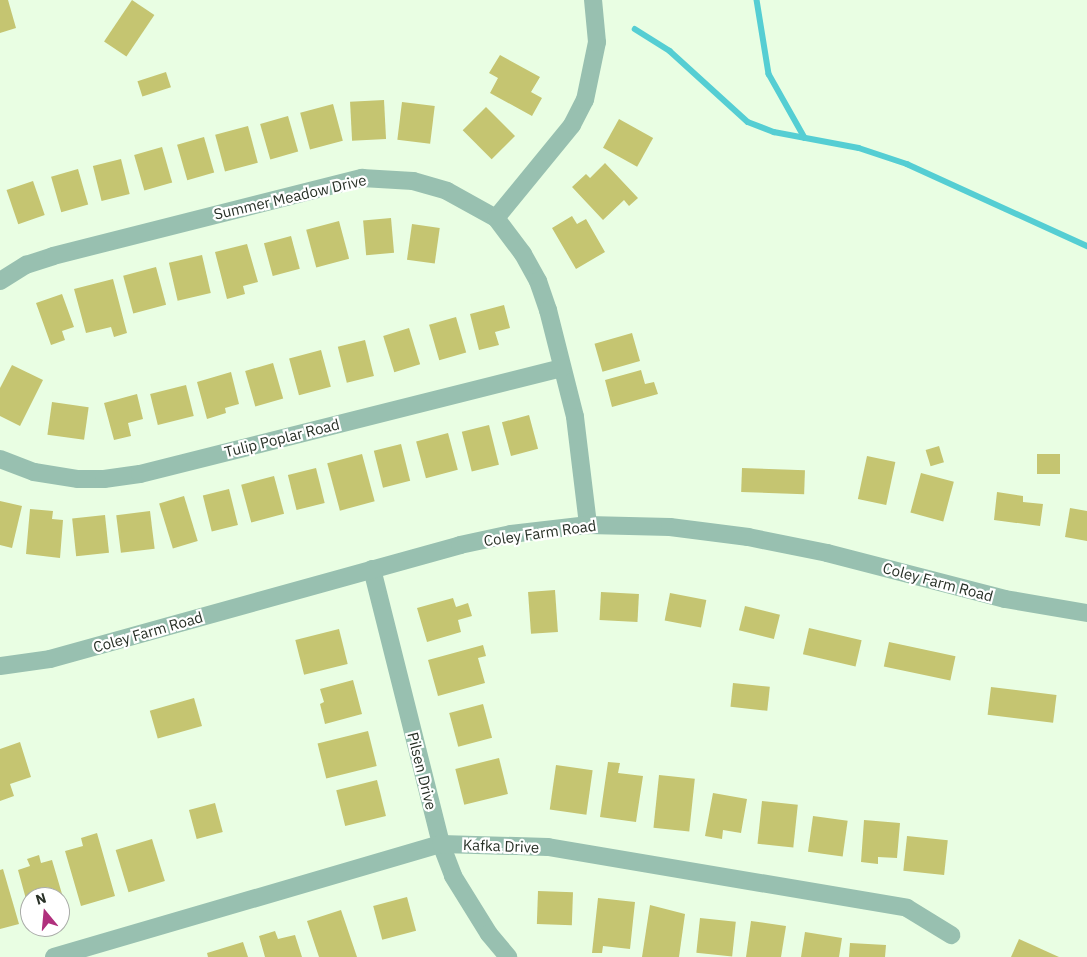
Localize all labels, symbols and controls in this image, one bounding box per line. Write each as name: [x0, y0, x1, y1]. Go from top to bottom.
street label: Summer Meadow Drive: [212, 171, 368, 223]
street label: Tulip Poplar Road: [223, 415, 341, 461]
street label: Coley Farm Road: [483, 516, 597, 550]
street label: Coley Farm Road: [881, 559, 995, 605]
street label: Coley Farm Road: [91, 608, 205, 656]
street label: Pilsen Drive: [404, 730, 440, 812]
street label: Kafka Drive: [463, 836, 539, 856]
north arrow: [20, 887, 70, 937]
text: N: [33, 889, 48, 909]

